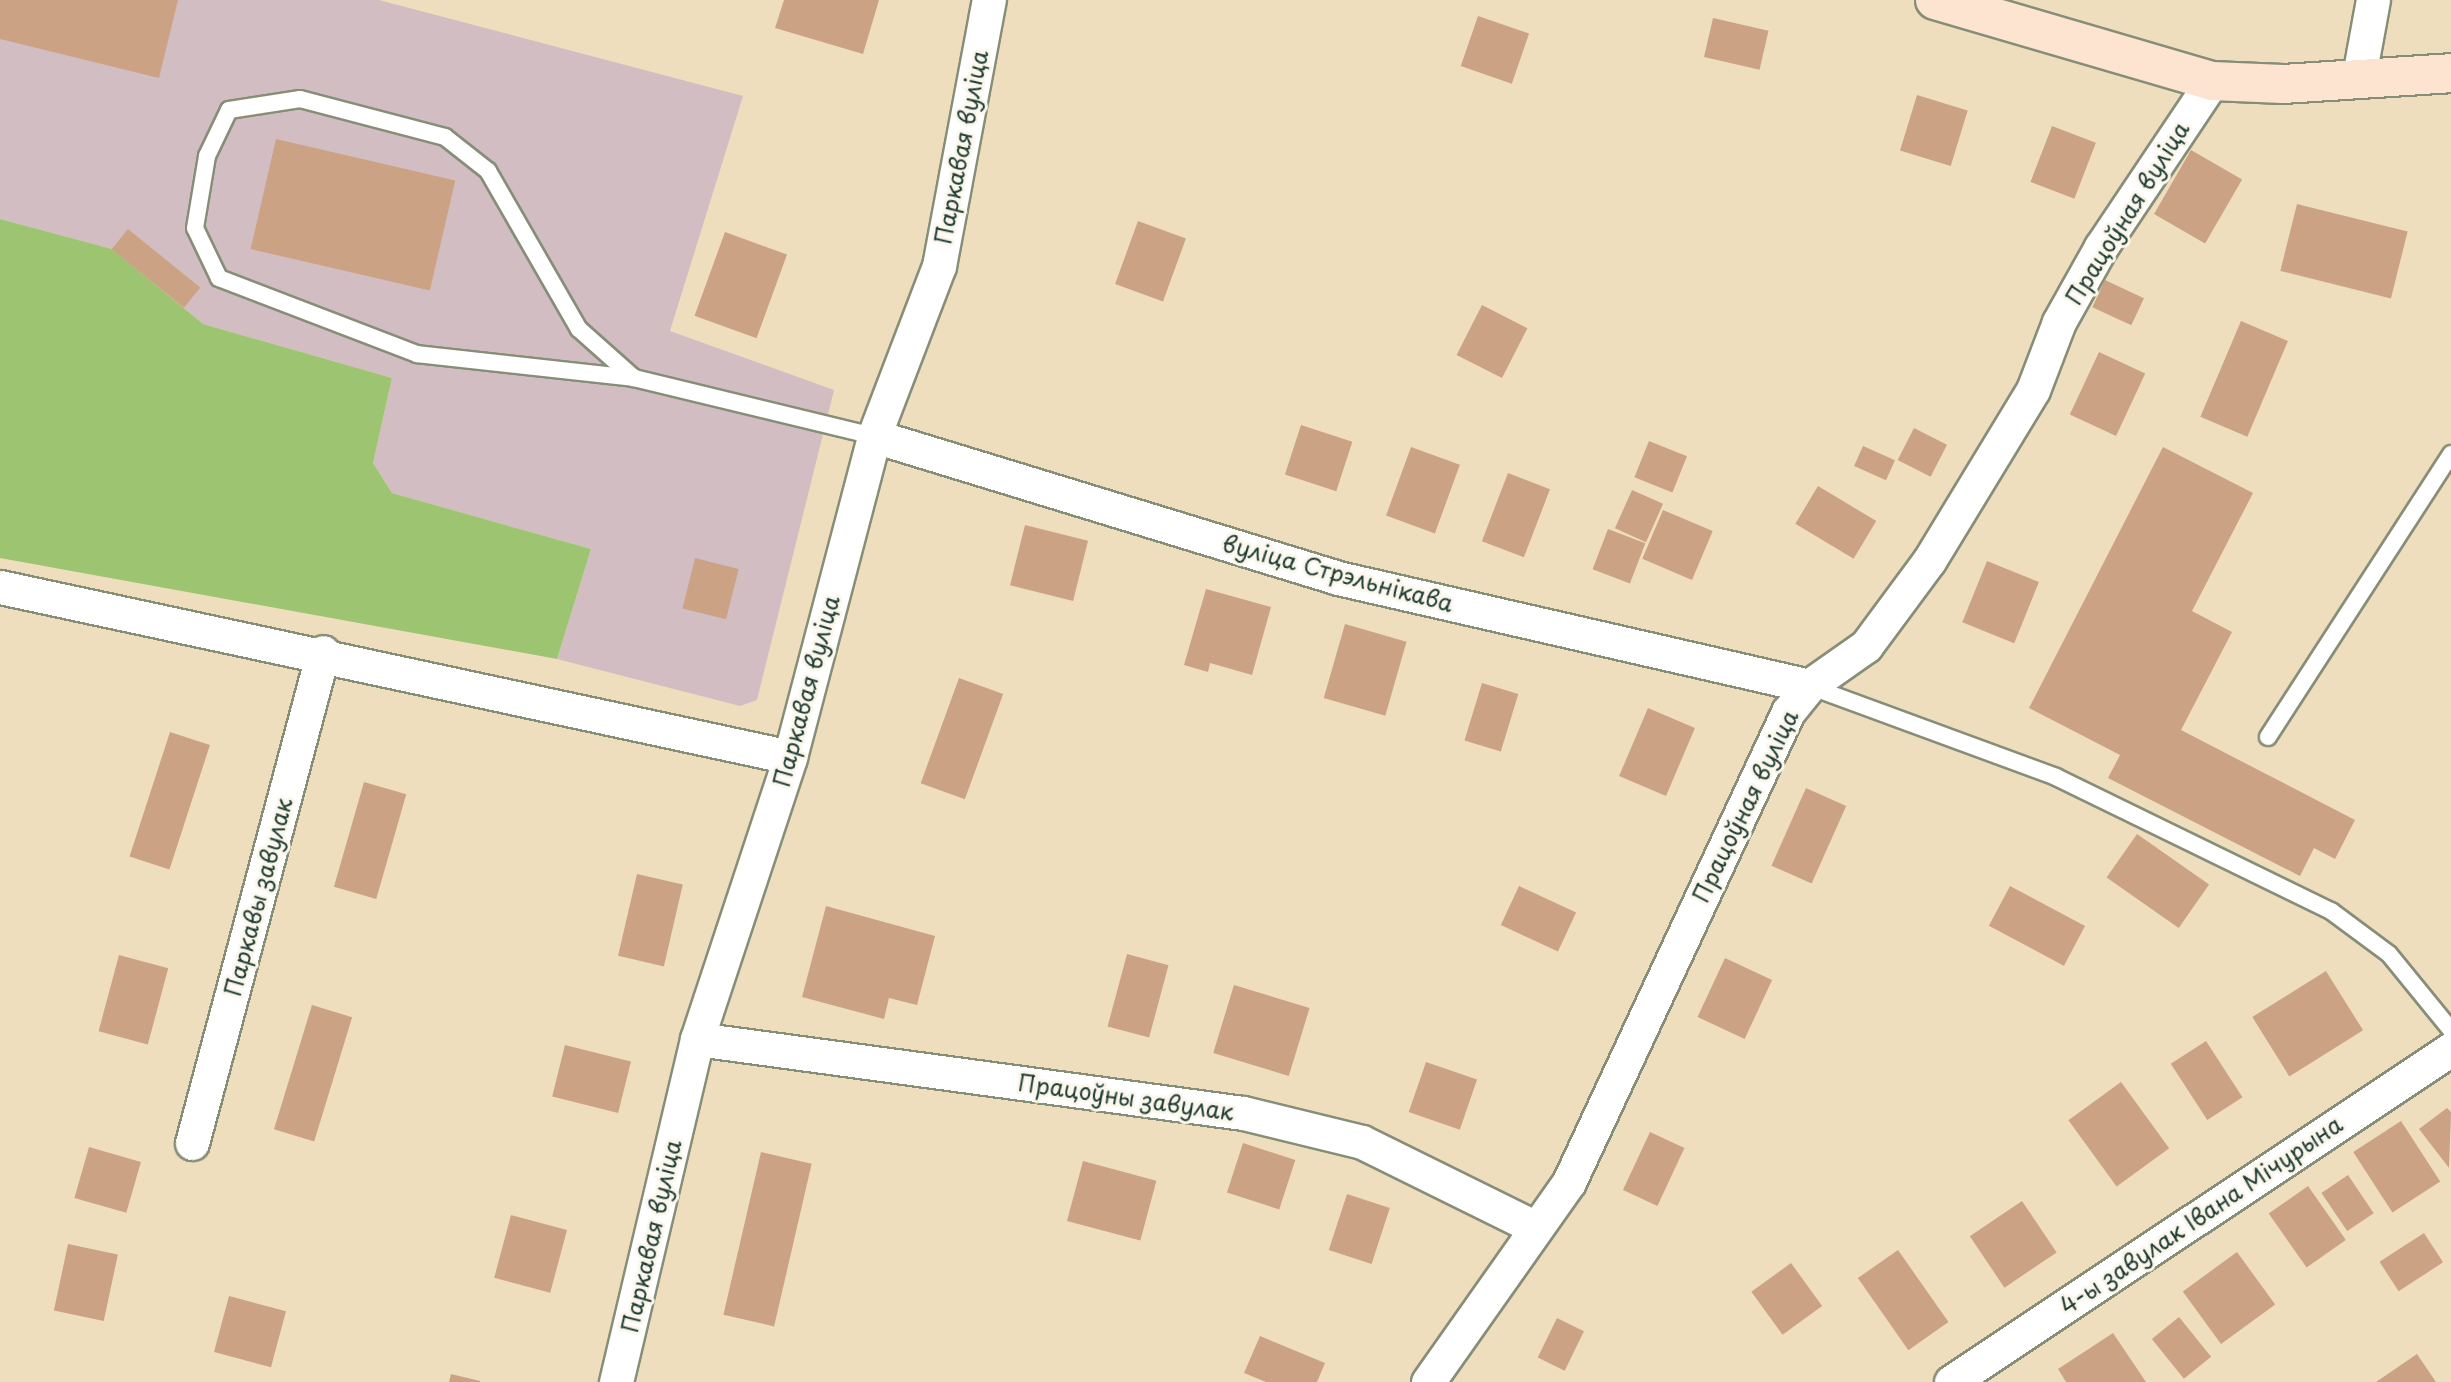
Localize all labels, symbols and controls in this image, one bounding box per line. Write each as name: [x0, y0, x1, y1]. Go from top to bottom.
street label: Паркавая вуліца: [929, 47, 993, 247]
street label: Працоўная вуліца: [2059, 116, 2195, 310]
street label: вуліца Стрэльнікава: [1220, 529, 1456, 617]
street label: Паркавая вуліца: [767, 592, 845, 790]
street label: Працоўная вуліца: [1686, 705, 1804, 907]
street label: Паркавы завулак: [218, 795, 298, 999]
street label: Працоўны завулак: [1015, 1068, 1237, 1126]
street label: 4-ы завулак Івана Мічурына: [2054, 1110, 2348, 1320]
street label: Паркавая вуліца: [615, 1136, 687, 1336]

